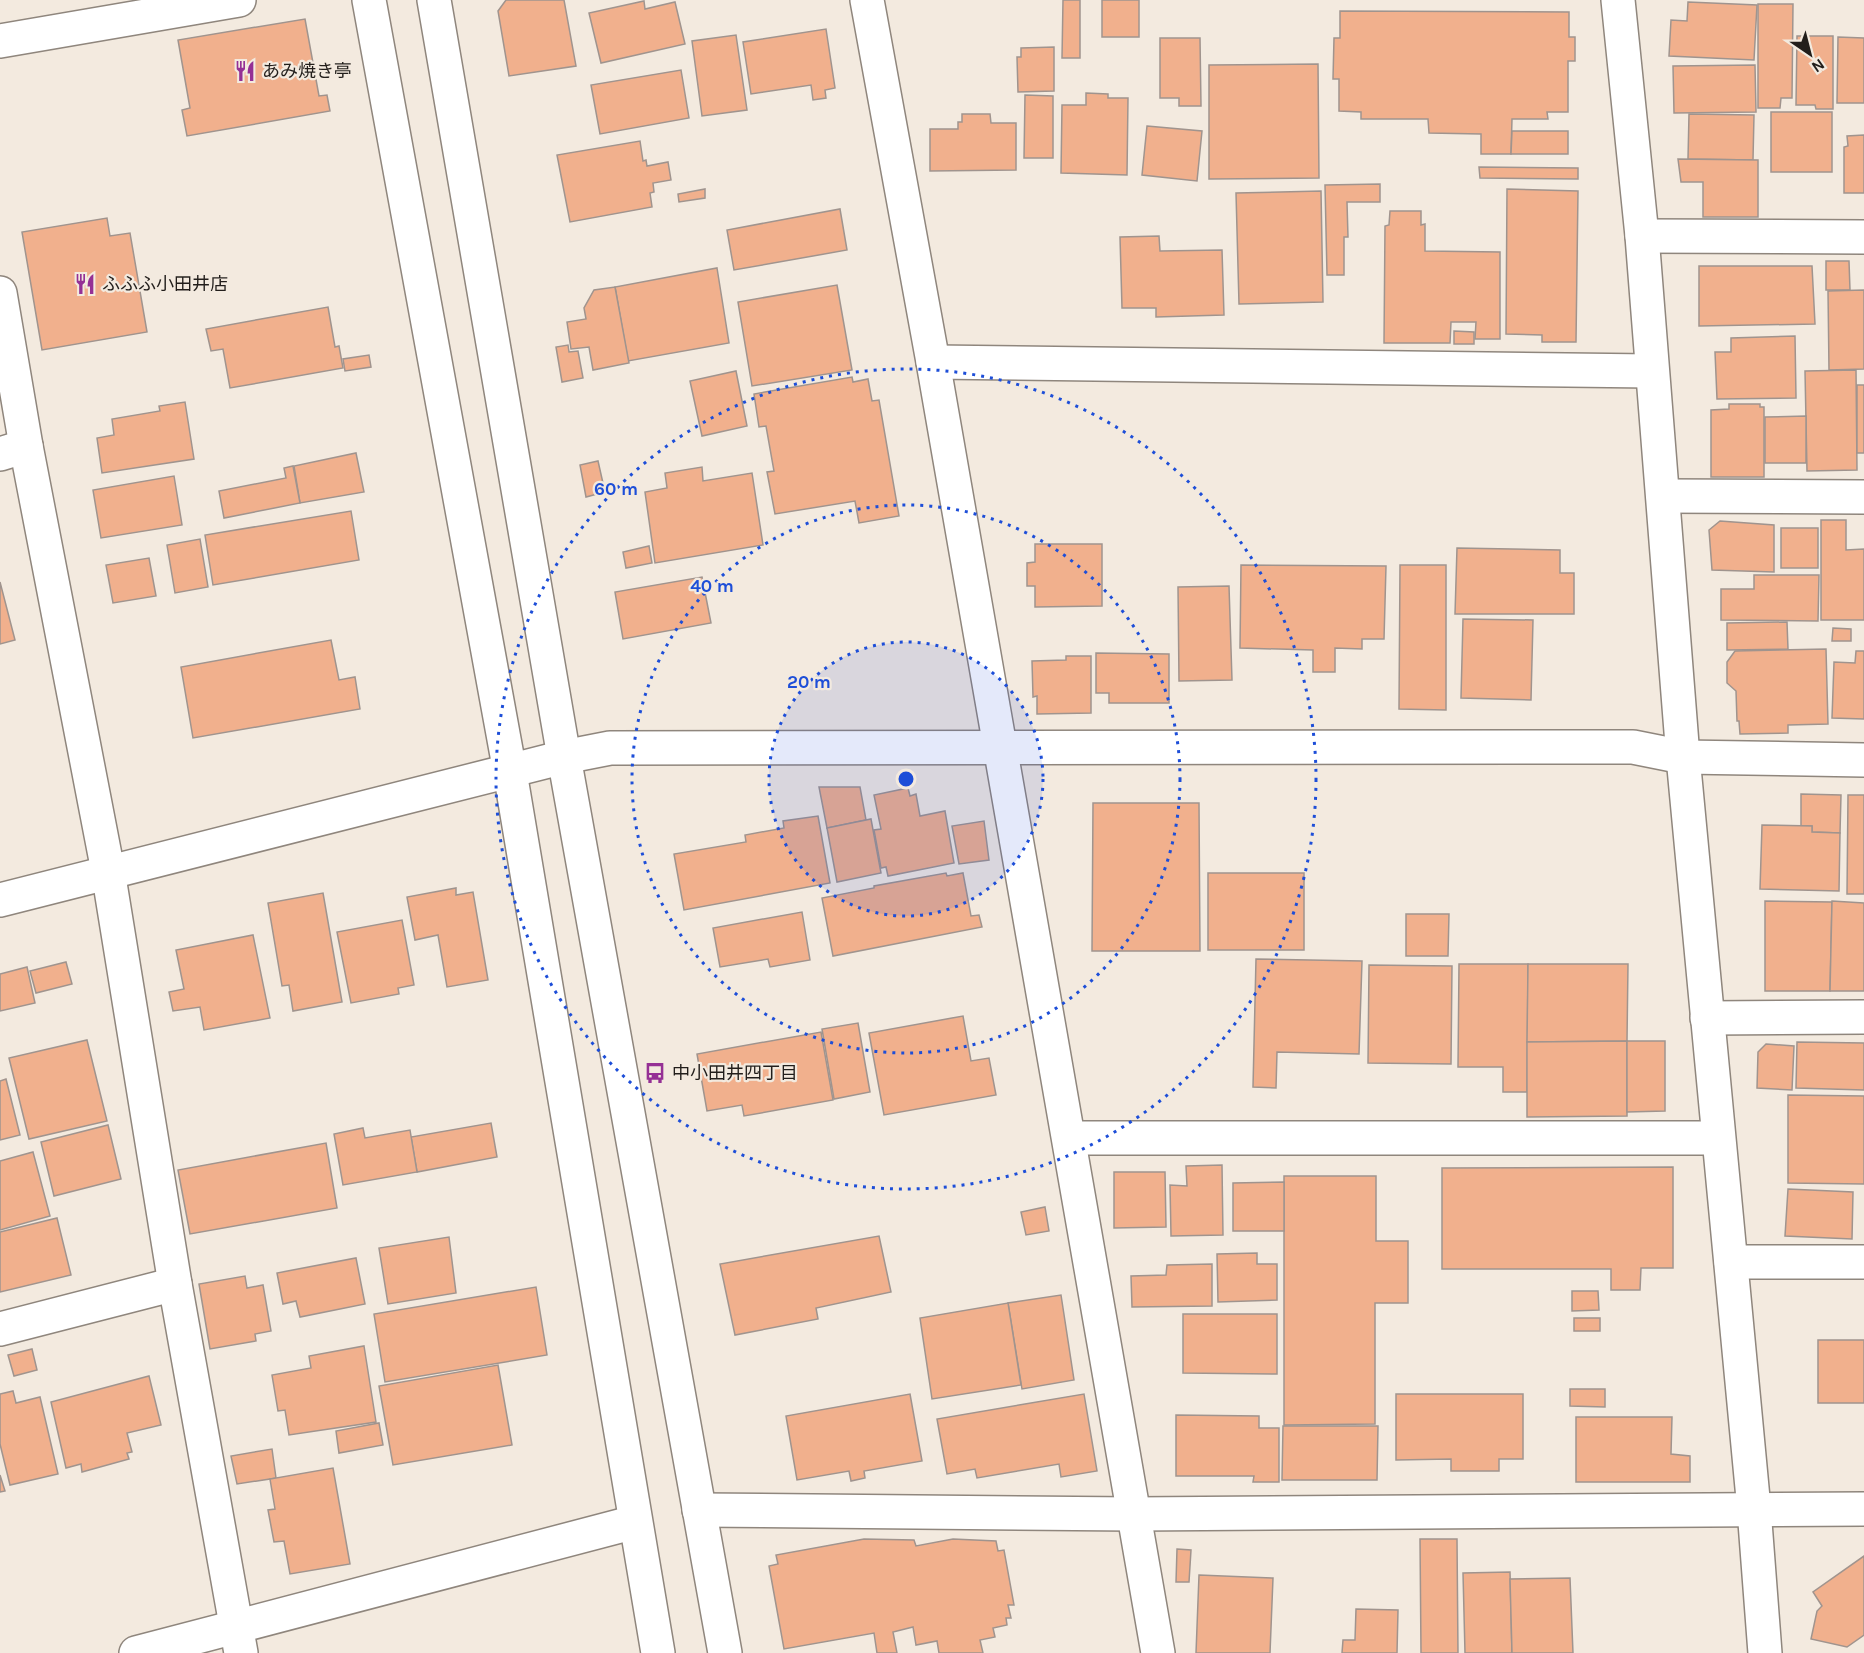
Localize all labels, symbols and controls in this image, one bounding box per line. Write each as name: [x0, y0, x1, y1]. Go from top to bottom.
north arrow: [1780, 24, 1840, 84]
text: N: [1808, 55, 1828, 77]
restaurant icon: あみ焼き亭: [233, 59, 257, 83]
place label: あみ焼き亭: [262, 60, 352, 82]
restaurant icon: ふふふ小田井店: [73, 272, 97, 296]
place label: ふふふ小田井店: [102, 273, 228, 295]
text: 60 m: [594, 478, 638, 500]
text: 40 m: [690, 575, 734, 597]
text: 20 m: [787, 671, 831, 693]
centre of rings: [896, 769, 916, 789]
bus stop icon: 中小田井四丁目: [643, 1061, 667, 1085]
place label: 中小田井四丁目: [672, 1062, 798, 1084]

